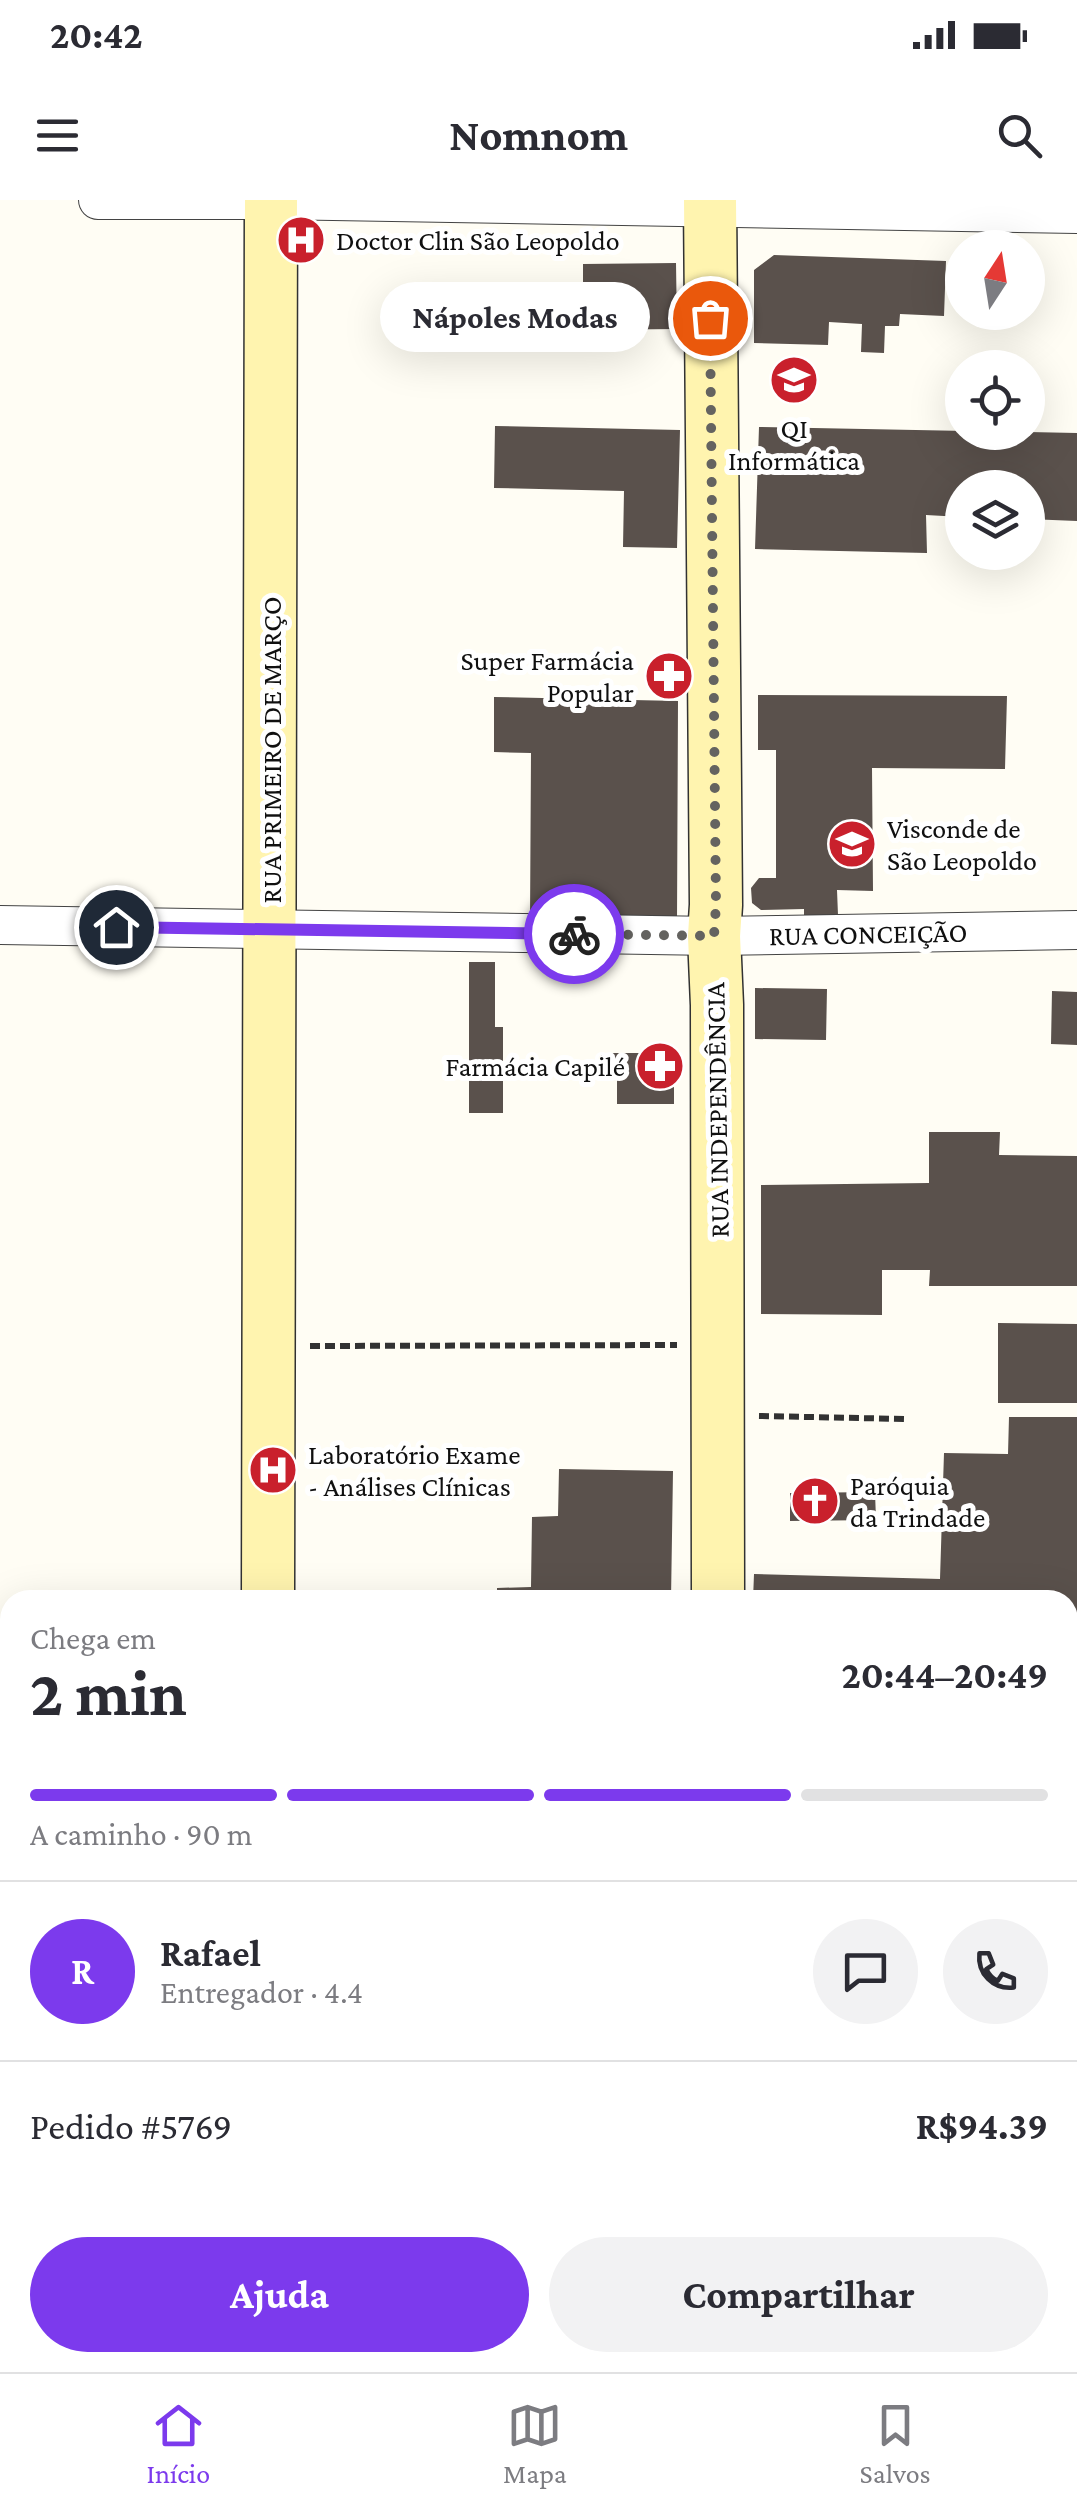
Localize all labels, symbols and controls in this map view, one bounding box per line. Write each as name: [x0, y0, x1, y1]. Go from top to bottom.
text: 20:42: [50, 14, 143, 56]
icon: menu: [30, 108, 85, 163]
icon: search: [992, 108, 1047, 163]
text: Nomnom: [449, 110, 628, 160]
hospital icon: Doctor Clin São Leopoldo: [275, 214, 327, 266]
place label: Doctor Clin São Leopoldo: [336, 225, 620, 256]
north arrow: [945, 230, 1045, 330]
map controls: [945, 230, 1045, 570]
pin: [668, 276, 753, 361]
callout: Nápoles Modas: [380, 283, 650, 353]
icon: bag: [683, 291, 738, 346]
text: Nápoles Modas: [412, 299, 618, 335]
button: locate: [945, 350, 1045, 450]
school or university icon: QI Informática: [768, 354, 820, 406]
place label: QI Informática: [728, 413, 860, 476]
button: layers: [945, 470, 1045, 570]
street label: RUA PRIMEIRO DE MARÇO: [256, 597, 287, 903]
place label: Super Farmácia Popular: [460, 645, 634, 708]
pharmacy icon: Super Farmácia Popular: [643, 650, 695, 702]
place label: Visconde de São Leopoldo: [887, 813, 1037, 876]
school or university icon: Visconde de São Leopoldo: [826, 818, 878, 870]
courier: [524, 884, 624, 984]
pin: [74, 885, 159, 970]
icon: home: [89, 900, 144, 955]
icon: bike: [547, 907, 602, 962]
street label: RUA CONCEIÇÃO: [768, 917, 968, 951]
street label: RUA INDEPENDÊNCIA: [699, 982, 735, 1238]
pharmacy icon: Farmácia Capilé: [634, 1040, 686, 1092]
place label: Farmácia Capilé: [445, 1051, 625, 1082]
place label: Laboratório Exame - Análises Clínicas: [308, 1439, 520, 1502]
hospital icon: Laboratório Exame - Análises Clínicas: [247, 1444, 299, 1496]
place label: Paróquia da Trindade: [850, 1470, 985, 1533]
church icon: Paróquia da Trindade: [789, 1475, 841, 1527]
text: Chega em: [30, 1620, 156, 1656]
text: 20:44–20:49: [841, 1654, 1048, 1696]
text: 2 min: [30, 1657, 187, 1729]
text: A caminho · 90 m: [30, 1816, 252, 1852]
button: chat: [813, 1919, 918, 2024]
button: phone: [943, 1919, 1048, 2024]
text: Rafael: [160, 1932, 261, 1974]
text: R: [71, 1950, 94, 1992]
text: Entregador · 4.4: [160, 1974, 363, 2010]
text: Pedido #5769: [30, 2105, 232, 2147]
text: R$94.39: [916, 2105, 1048, 2147]
button: Ajuda: [30, 2237, 529, 2352]
button: Compartilhar: [549, 2237, 1048, 2352]
tab: Início: [146, 2398, 210, 2489]
tab: Mapa: [503, 2398, 567, 2489]
tab: Salvos: [860, 2398, 931, 2489]

